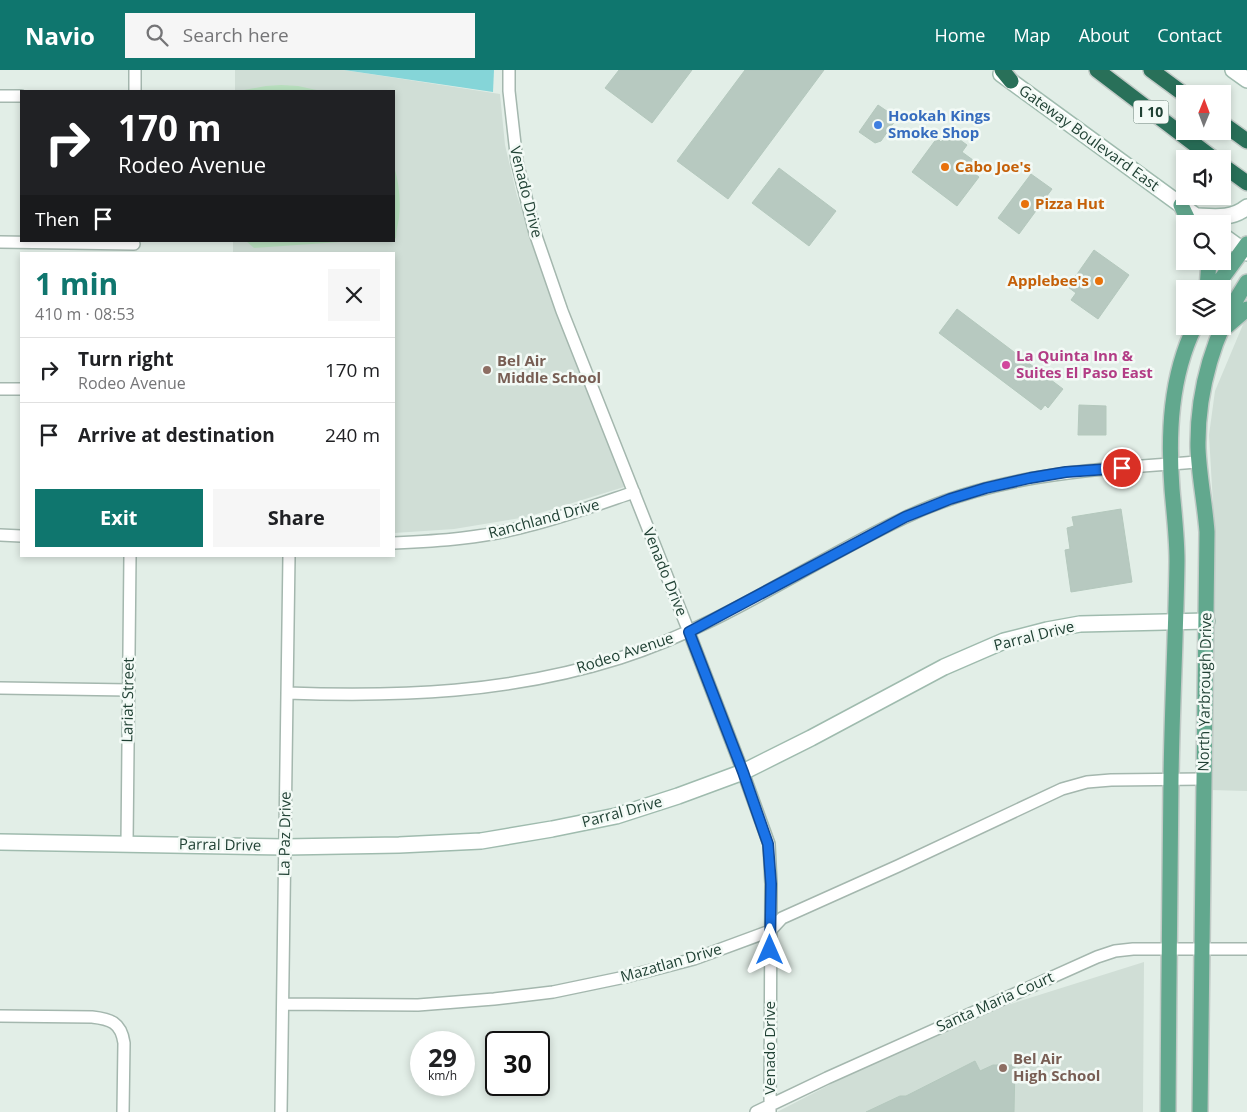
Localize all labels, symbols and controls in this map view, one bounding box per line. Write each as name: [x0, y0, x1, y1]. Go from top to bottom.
search box: [125, 13, 475, 58]
text: Navio: [25, 19, 95, 52]
icon: search: [143, 21, 171, 49]
text: Search here: [183, 22, 289, 48]
text: Home: [935, 23, 985, 47]
text: Map: [1013, 23, 1051, 47]
text: About: [1079, 23, 1129, 47]
text: Contact: [1157, 23, 1222, 47]
street label: Gateway Boulevard East: [1015, 80, 1164, 195]
north arrow: [1176, 85, 1231, 140]
map controls: [1176, 85, 1231, 335]
road number: I 10: [1134, 101, 1168, 124]
text: 170 m: [118, 104, 222, 151]
place label: Hookah Kings Smoke Shop: [888, 105, 991, 142]
icon: right: [35, 110, 100, 175]
marker: Hookah Kings Smoke Shop: [872, 119, 884, 131]
street label: Venado Drive: [506, 144, 548, 240]
text: Rodeo Avenue: [118, 149, 266, 179]
button: sound: [1176, 150, 1231, 205]
place label: Cabo Joe's: [955, 156, 1031, 176]
marker: Cabo Joe's: [939, 161, 951, 173]
place label: Pizza Hut: [1035, 193, 1105, 213]
marker: Pizza Hut: [1019, 198, 1031, 210]
icon: arrive: [89, 205, 117, 233]
text: Then: [35, 206, 79, 232]
button: search: [1176, 215, 1231, 270]
text: 1 min: [35, 263, 118, 304]
button: close: [328, 269, 380, 321]
place label: Applebee's: [1008, 270, 1089, 290]
marker: Applebee's: [1093, 275, 1105, 287]
button: layers: [1176, 280, 1231, 335]
text: 410 m · 08:53: [35, 303, 135, 325]
place label: La Quinta Inn & Suites El Paso East: [1016, 345, 1153, 382]
text: Turn right: [78, 346, 173, 372]
place label: Bel Air Middle School: [497, 350, 601, 387]
icon: right: [35, 356, 63, 384]
text: 170 m: [325, 357, 380, 383]
marker: La Quinta Inn & Suites El Paso East: [1000, 359, 1012, 371]
marker: Bel Air Middle School: [481, 364, 493, 376]
text: Rodeo Avenue: [78, 372, 186, 394]
icon: arrive: [35, 421, 63, 449]
text: Arrive at destination: [78, 422, 275, 448]
text: 240 m: [325, 422, 380, 448]
pin: [1101, 447, 1143, 489]
icon: arrive: [1108, 454, 1136, 482]
button: Exit: [35, 489, 203, 547]
button: Share: [213, 489, 380, 547]
street label: Ranchland Drive: [486, 494, 602, 542]
street label: Venado Drive: [639, 524, 693, 619]
street label: North Yarbrough Drive: [1193, 612, 1215, 772]
street label: Parral Drive: [991, 615, 1076, 655]
street label: Rodeo Avenue: [574, 627, 676, 677]
street label: Lariat Street: [116, 657, 138, 743]
street label: La Paz Drive: [273, 791, 295, 877]
street label: Parral Drive: [579, 791, 664, 831]
street label: Parral Drive: [179, 833, 261, 855]
position arrow: [743, 923, 795, 975]
street label: Mazatlan Drive: [618, 938, 724, 986]
street label: Santa Maria Court: [933, 966, 1056, 1036]
street label: Venado Drive: [759, 1001, 779, 1095]
speed limit sign: 30: [485, 1031, 550, 1096]
text: 29: [428, 1040, 457, 1074]
place label: Bel Air High School: [1013, 1048, 1100, 1085]
marker: Bel Air High School: [997, 1062, 1009, 1074]
text: km/h: [428, 1067, 457, 1084]

